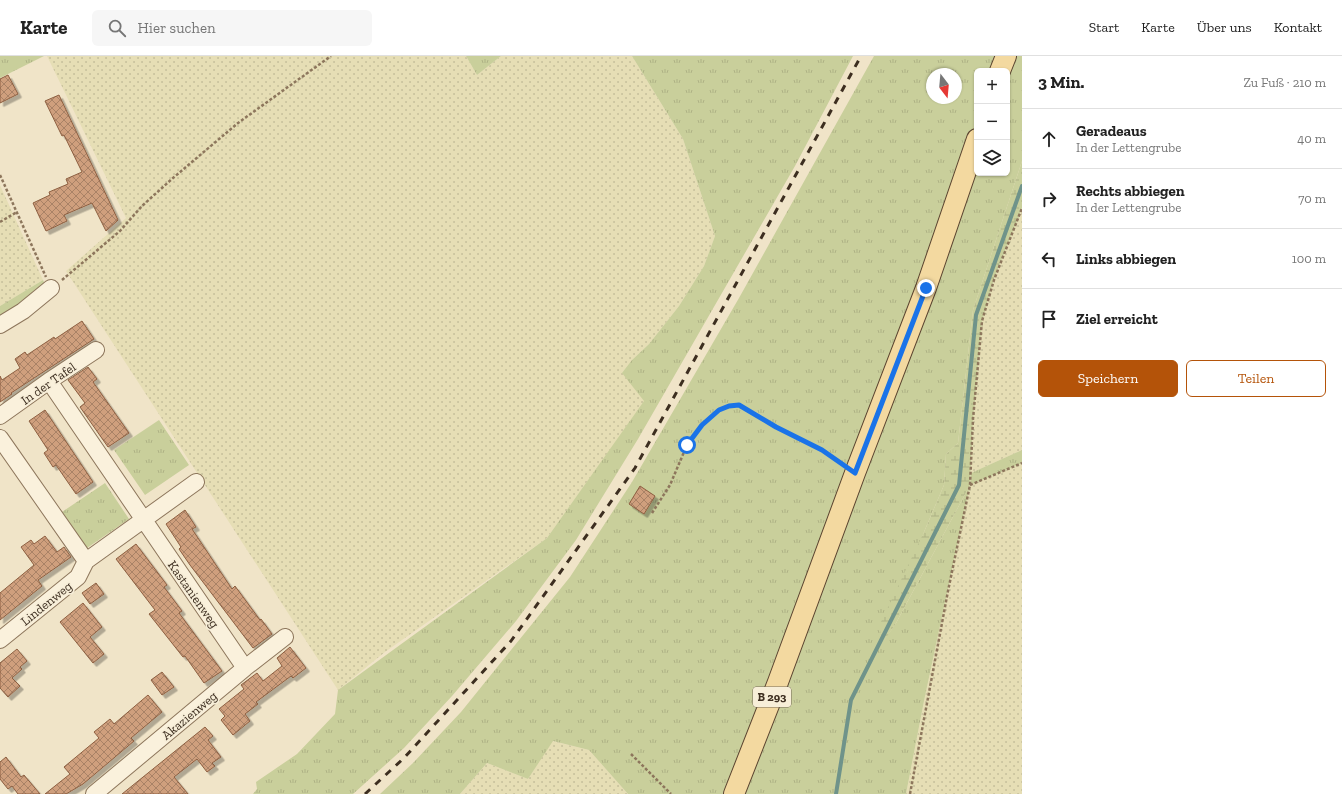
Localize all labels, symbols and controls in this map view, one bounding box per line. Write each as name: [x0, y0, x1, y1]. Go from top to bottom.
search box: [92, 10, 372, 46]
text: Karte: [20, 16, 68, 39]
icon: search: [106, 17, 128, 39]
text: Hier suchen: [138, 19, 216, 37]
text: Start: [1089, 19, 1119, 36]
text: Karte: [1141, 19, 1175, 36]
text: Über uns: [1197, 19, 1252, 36]
text: Kontakt: [1274, 19, 1322, 36]
north arrow: [926, 68, 962, 104]
map controls: [974, 68, 1010, 176]
button: +: [974, 68, 1010, 104]
text: 3 Min.: [1038, 72, 1084, 92]
text: Zu Fuß · 210 m: [1243, 75, 1326, 90]
button: −: [974, 104, 1010, 140]
text: Geradeaus: [1076, 122, 1147, 140]
icon: ahead: [1038, 128, 1060, 150]
text: 40 m: [1297, 131, 1326, 146]
button: layers: [974, 140, 1010, 176]
text: In der Lettengrube: [1076, 140, 1181, 155]
text: Rechts abbiegen: [1076, 182, 1185, 200]
icon: right: [1038, 188, 1060, 210]
text: 70 m: [1298, 191, 1326, 206]
text: In der Lettengrube: [1076, 200, 1181, 215]
icon: left: [1038, 248, 1060, 270]
text: Links abbiegen: [1076, 250, 1176, 268]
text: 100 m: [1292, 251, 1326, 266]
route end: [917, 279, 935, 297]
icon: arrive: [1038, 308, 1060, 330]
text: Ziel erreicht: [1076, 310, 1158, 328]
street label: In der Tafel: [18, 359, 79, 408]
button: Speichern: [1038, 360, 1178, 397]
button: Teilen: [1186, 360, 1326, 397]
route start: [678, 436, 696, 454]
street label: Kastanienweg: [165, 558, 222, 631]
street label: Lindenweg: [18, 578, 75, 629]
road number: B 293: [753, 687, 791, 707]
street label: Akazienweg: [159, 688, 220, 743]

